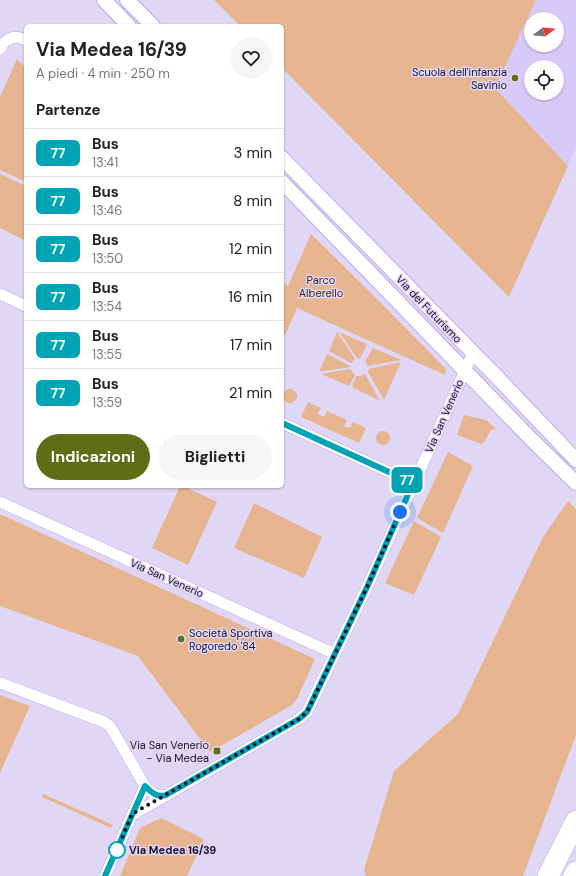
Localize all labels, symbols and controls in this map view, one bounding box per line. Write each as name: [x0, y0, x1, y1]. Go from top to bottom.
north arrow: [524, 12, 564, 52]
map controls: [524, 12, 564, 100]
text: Via Medea 16/39: [36, 37, 187, 62]
button: heart: [230, 37, 272, 79]
button: locate: [524, 60, 564, 100]
text: A piedi · 4 min · 250 m: [36, 65, 170, 82]
place label: Scuola dell'infanzia Savinio: [412, 65, 507, 92]
marker: Scuola dell'infanzia Savinio: [510, 73, 520, 83]
text: Partenze: [36, 100, 101, 120]
text: Bus: [92, 134, 119, 154]
text: 3 min: [234, 143, 272, 163]
text: 77: [50, 144, 66, 162]
text: 13:41: [92, 154, 118, 171]
text: Bus: [92, 182, 119, 202]
text: 8 min: [233, 191, 272, 211]
text: 77: [50, 192, 66, 210]
text: 13:46: [92, 202, 122, 219]
text: Bus: [92, 230, 119, 250]
text: 12 min: [229, 239, 272, 259]
text: 77: [50, 240, 66, 258]
text: 13:50: [92, 250, 123, 267]
street label: Via del Futurismo: [393, 272, 465, 346]
park label: Parco Alberello: [299, 273, 343, 300]
text: Bus: [92, 278, 119, 298]
text: 16 min: [228, 287, 272, 307]
text: 77: [50, 288, 66, 306]
text: 13:54: [92, 298, 122, 315]
text: Bus: [92, 326, 119, 346]
text: 17 min: [230, 335, 272, 355]
text: 77: [50, 336, 66, 354]
text: 13:55: [92, 346, 122, 363]
text: Bus: [92, 374, 119, 394]
street label: Via San Venerio: [421, 377, 467, 455]
text: 21 min: [229, 383, 272, 403]
text: 77: [50, 384, 66, 402]
text: 13:59: [92, 394, 122, 411]
button: Indicazioni: [36, 434, 150, 480]
button: Biglietti: [158, 434, 272, 480]
line badge: 77: [389, 467, 425, 493]
text: 77: [399, 471, 415, 489]
your location: [390, 502, 410, 522]
street label: Via San Venerio: [128, 555, 206, 601]
place label: Società Sportiva Rogoredo '84: [189, 626, 272, 653]
marker: Società Sportiva Rogoredo '84: [176, 634, 186, 644]
place label: Via San Venerio - Via Medea: [130, 738, 209, 765]
marker: Via San Venerio - Via Medea: [212, 746, 222, 756]
marker: Via Medea 16/39: [108, 841, 126, 859]
place label: Via Medea 16/39: [129, 843, 216, 857]

